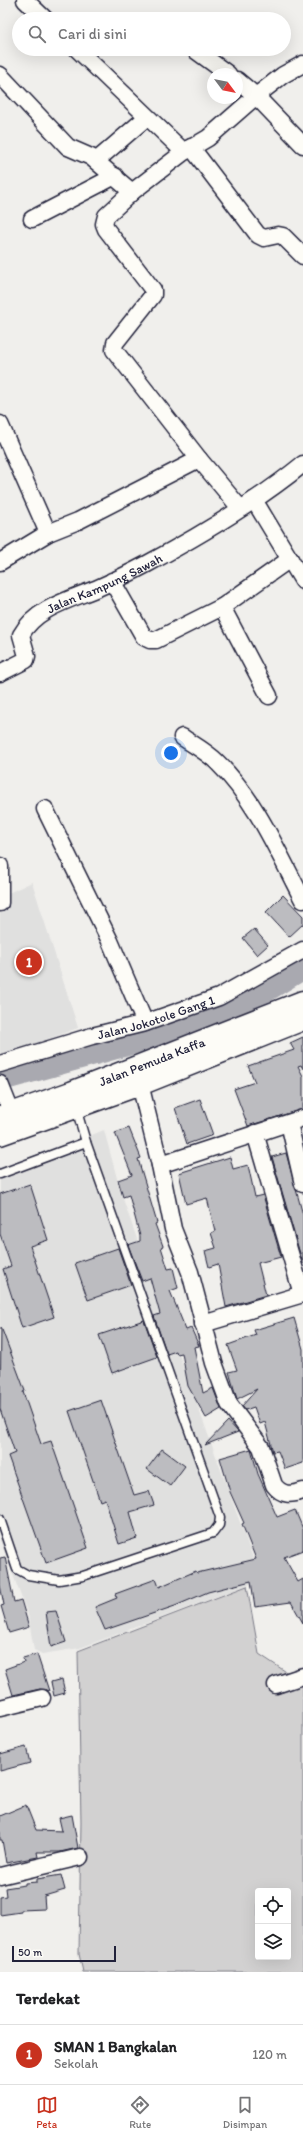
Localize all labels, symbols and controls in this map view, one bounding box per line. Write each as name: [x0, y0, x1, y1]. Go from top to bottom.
search box: [12, 12, 291, 56]
icon: search: [26, 23, 48, 45]
text: Cari di sini: [58, 25, 127, 43]
north arrow: [207, 68, 243, 104]
street label: Jalan Kampung Sawah: [44, 550, 165, 616]
your location: [161, 743, 181, 763]
pin: 1: [16, 947, 42, 977]
street label: Jalan Jokotole Gang 1: [96, 992, 217, 1042]
street label: Jalan Pemuda Kaffa: [97, 1034, 207, 1089]
map controls: [255, 1888, 291, 1960]
button: locate: [255, 1888, 291, 1924]
button: layers: [255, 1924, 291, 1960]
scale bar: [12, 1944, 116, 1963]
text: 50 m: [18, 1946, 42, 1959]
text: Terdekat: [16, 1988, 80, 2008]
text: SMAN 1 Bangkalan: [54, 2038, 177, 2056]
text: 1: [26, 2047, 32, 2062]
text: 120 m: [252, 2047, 287, 2062]
text: Sekolah: [54, 2056, 98, 2071]
tab: Peta: [36, 2094, 58, 2131]
tab: Rute: [129, 2094, 151, 2131]
tab: Disimpan: [223, 2094, 267, 2131]

